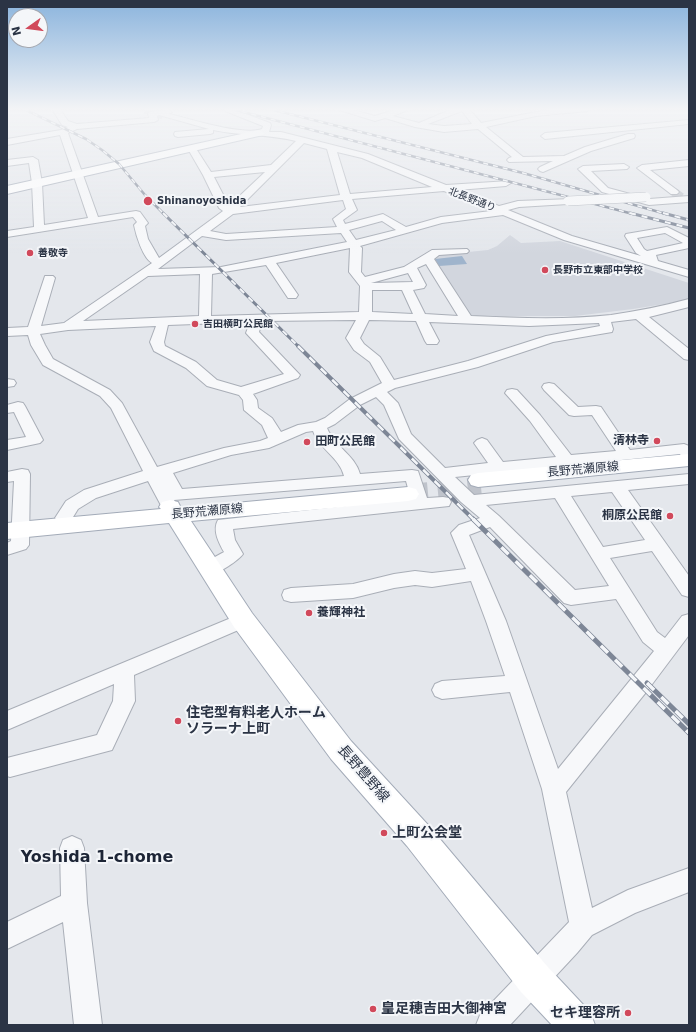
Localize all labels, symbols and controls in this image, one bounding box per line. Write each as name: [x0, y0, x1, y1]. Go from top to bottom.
north arrow: [8, 8, 48, 48]
text: N: [9, 25, 24, 37]
street label: 北長野通り: [447, 185, 497, 215]
marker: Shinanoyoshida: [142, 195, 154, 207]
place label: Shinanoyoshida: [157, 195, 246, 207]
place label: 善敬寺: [38, 247, 68, 259]
marker: 善敬寺: [25, 248, 35, 258]
place label: 長野市立東部中学校: [553, 264, 643, 276]
marker: 長野市立東部中学校: [540, 265, 550, 275]
place label: 吉田横町公民館: [203, 318, 273, 330]
marker: 吉田横町公民館: [190, 319, 200, 329]
place label: 清林寺: [613, 434, 649, 448]
place label: 田町公民館: [315, 435, 375, 449]
marker: 清林寺: [652, 436, 662, 446]
marker: 田町公民館: [302, 437, 312, 447]
street label: 長野荒瀬原線: [547, 460, 619, 480]
street label: 長野荒瀬原線: [171, 502, 243, 522]
place label: 桐原公民館: [602, 509, 662, 523]
marker: 桐原公民館: [665, 511, 675, 521]
place label: 養輝神社: [317, 606, 365, 620]
marker: 養輝神社: [304, 608, 314, 618]
place label: 住宅型有料老人ホーム ソラーナ上町: [186, 705, 326, 738]
marker: 住宅型有料老人ホーム ソラーナ上町: [173, 716, 183, 726]
street label: 長野豊野線: [334, 742, 392, 806]
place label: 上町公会堂: [392, 825, 462, 841]
marker: 上町公会堂: [379, 828, 389, 838]
district label: Yoshida 1-chome: [21, 848, 173, 868]
place label: 皇足穂吉田大御神宮: [381, 1001, 507, 1017]
marker: 皇足穂吉田大御神宮: [368, 1004, 378, 1014]
place label: セキ理容所: [550, 1005, 620, 1021]
marker: セキ理容所: [623, 1008, 633, 1018]

